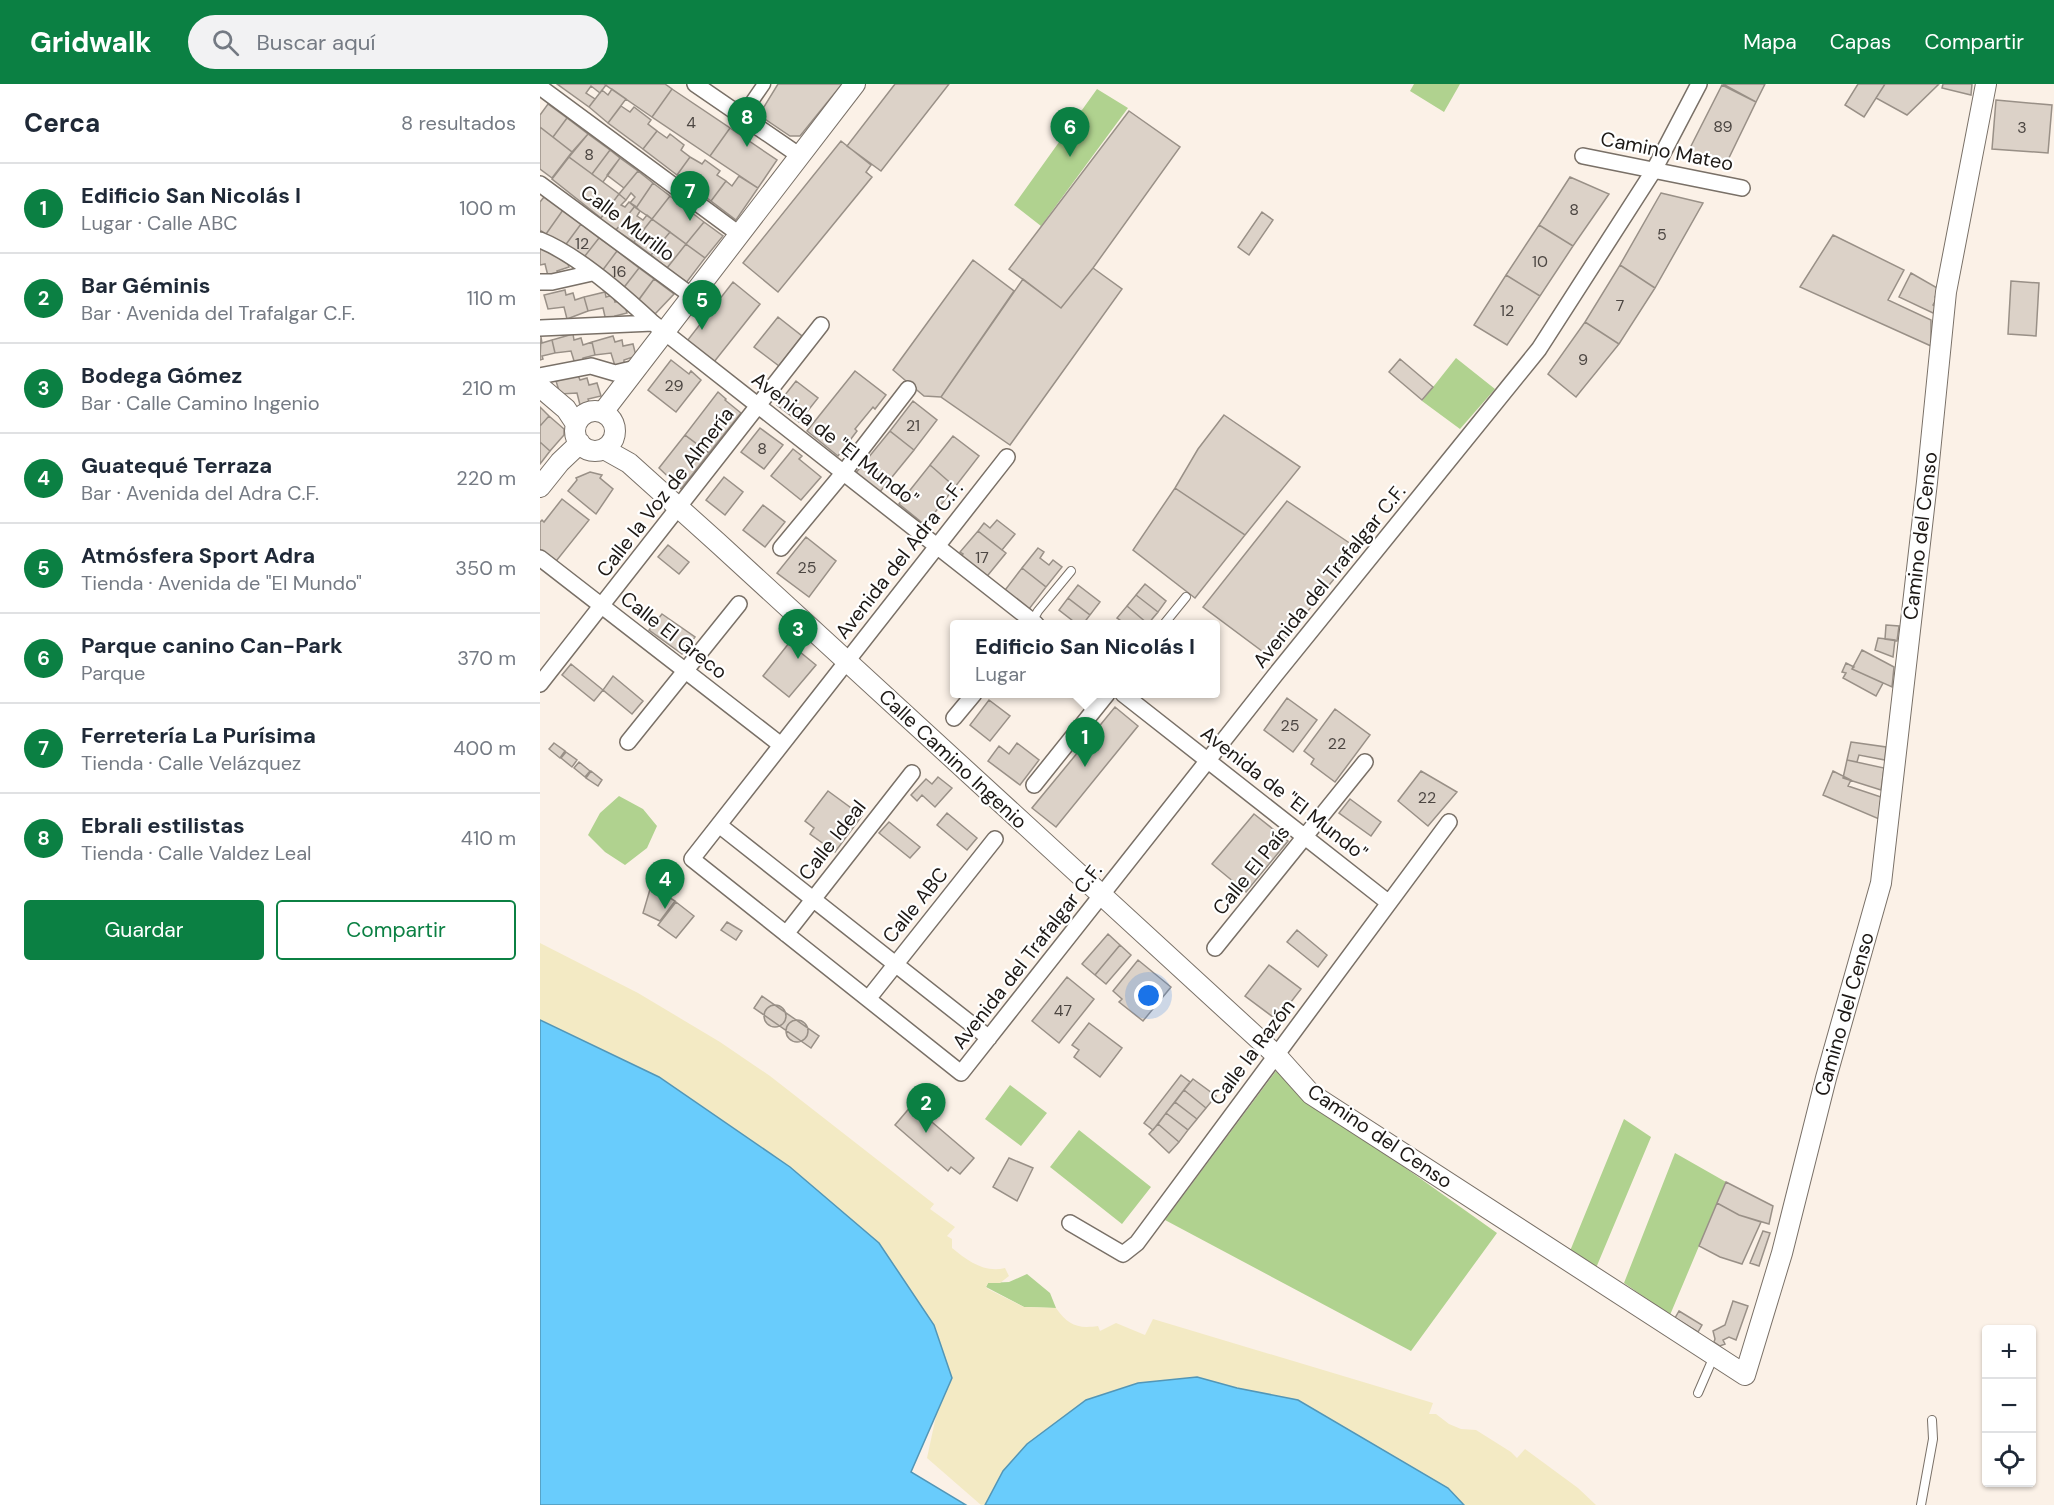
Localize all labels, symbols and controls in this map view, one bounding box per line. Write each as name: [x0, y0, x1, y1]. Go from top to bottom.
search box: [188, 15, 608, 69]
text: Gridwalk: [30, 24, 152, 61]
icon: search: [209, 26, 242, 59]
text: Buscar aquí: [257, 28, 375, 57]
text: Mapa: [1743, 28, 1797, 56]
text: Capas: [1830, 28, 1891, 56]
text: Compartir: [1924, 28, 2024, 56]
pin: 8: [728, 98, 766, 147]
text: Cerca: [24, 106, 100, 140]
pin: 6: [1050, 107, 1090, 157]
text: 8 resultados: [401, 110, 516, 136]
house number: 4: [686, 112, 696, 133]
house number: 89: [1713, 116, 1733, 137]
house number: 3: [2017, 117, 2027, 138]
street label: Camino Mateo: [1598, 125, 1736, 177]
house number: 8: [584, 144, 594, 165]
pin: 7: [670, 172, 710, 221]
street label: Calle Murillo: [575, 179, 681, 267]
text: Edificio San Nicolás I: [81, 181, 301, 210]
text: 1: [40, 195, 47, 221]
text: 100 m: [459, 195, 516, 221]
house number: 8: [1569, 199, 1579, 220]
text: Lugar · Calle ABC: [81, 210, 238, 236]
house number: 5: [1657, 224, 1667, 245]
house number: 12: [575, 233, 589, 254]
house number: 10: [1532, 251, 1548, 272]
house number: 16: [611, 261, 627, 282]
text: Bar Géminis: [81, 271, 211, 300]
pin: 5: [682, 280, 722, 330]
text: 2: [38, 285, 49, 311]
text: 110 m: [467, 285, 516, 311]
house number: 7: [1616, 295, 1624, 316]
text: Bar · Avenida del Trafalgar C.F.: [81, 300, 355, 326]
house number: 12: [1500, 300, 1514, 321]
house number: 9: [1578, 349, 1588, 370]
text: Bodega Gómez: [81, 361, 242, 390]
street label: Avenida de "El Mundo": [747, 366, 923, 512]
text: 3: [37, 375, 50, 401]
text: 210 m: [461, 375, 516, 401]
house number: 29: [664, 375, 684, 396]
text: Bar · Calle Camino Ingenio: [81, 390, 320, 416]
street label: Calle la Voz de Almería: [590, 402, 740, 582]
house number: 21: [906, 415, 920, 436]
house number: 8: [757, 438, 767, 459]
street label: Camino del Censo: [1897, 450, 1943, 622]
text: Guatequé Terraza: [81, 451, 272, 480]
text: 4: [37, 465, 50, 491]
text: 220 m: [456, 465, 516, 491]
street label: Avenida del Adra C.F.: [829, 476, 969, 644]
street label: Avenida del Trafalgar C.F.: [1247, 479, 1411, 673]
text: Bar · Avenida del Adra C.F.: [81, 480, 319, 506]
text: Atmósfera Sport Adra: [81, 541, 315, 570]
house number: 17: [975, 547, 989, 568]
text: 5: [37, 555, 50, 581]
text: 350 m: [455, 555, 516, 581]
house number: 25: [798, 557, 816, 578]
text: Tienda · Avenida de "El Mundo": [81, 570, 362, 596]
street label: Calle El Greco: [615, 585, 733, 685]
pin: 3: [778, 610, 818, 659]
popup: [950, 620, 1220, 698]
text: Parque canino Can-Park: [81, 631, 343, 660]
text: Edificio San Nicolás I: [975, 632, 1195, 661]
text: 6: [37, 645, 50, 671]
text: 370 m: [457, 645, 516, 671]
text: Parque: [81, 660, 145, 686]
text: Lugar: [975, 661, 1026, 687]
street label: Calle Camino Ingenio: [873, 683, 1033, 835]
house number: 25: [1281, 715, 1299, 736]
pin: 1: [1066, 718, 1104, 767]
street label: Avenida de "El Mundo": [1196, 720, 1372, 866]
text: Ferretería La Purísima: [81, 721, 316, 750]
house number: 22: [1328, 733, 1346, 754]
text: 7: [38, 735, 49, 761]
text: 400 m: [453, 735, 516, 761]
text: Tienda · Calle Velázquez: [81, 750, 301, 776]
house number: 22: [1418, 787, 1436, 808]
street label: Calle Ideal: [793, 795, 871, 885]
text: Ebrali estilistas: [81, 811, 245, 840]
street label: Calle El País: [1207, 820, 1295, 920]
text: 8: [37, 825, 50, 851]
text: 410 m: [461, 825, 516, 851]
text: Tienda · Calle Valdez Leal: [81, 840, 312, 866]
street label: Avenida del Trafalgar C.F.: [946, 858, 1108, 1054]
pin: 4: [646, 860, 684, 909]
street label: Calle ABC: [876, 862, 954, 948]
button: Guardar: [24, 900, 264, 960]
button: Compartir: [276, 900, 516, 960]
street label: Camino del Censo: [1808, 929, 1880, 1099]
your location: [1134, 981, 1163, 1010]
street label: Calle la Razón: [1204, 994, 1300, 1110]
house number: 47: [1054, 1000, 1072, 1021]
street label: Camino del Censo: [1303, 1078, 1457, 1194]
pin: 2: [906, 1084, 946, 1133]
map controls: [1982, 1325, 2036, 1487]
button: +: [1982, 1325, 2036, 1379]
button: −: [1982, 1379, 2036, 1433]
button: locate: [1982, 1433, 2036, 1487]

